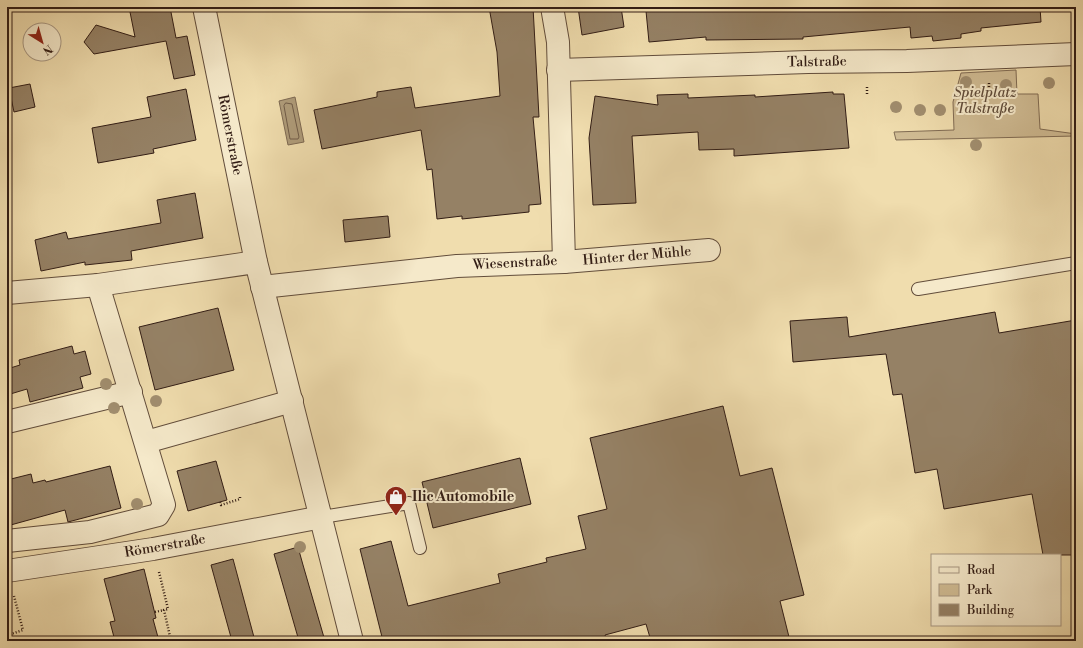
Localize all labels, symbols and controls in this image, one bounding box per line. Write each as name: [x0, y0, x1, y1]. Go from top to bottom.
north arrow: [22, 22, 62, 62]
text: N: [39, 41, 55, 58]
street label: Talstraße: [787, 52, 847, 72]
park label: Spielplatz Talstraße: [953, 84, 1017, 118]
street label: Römerstraße: [213, 93, 247, 177]
street label: Hinter der Mühle: [582, 242, 692, 270]
street label: Wiesenstraße: [471, 252, 558, 274]
shop icon: Ilic Automobile: [383, 484, 409, 517]
place label: Ilic Automobile: [412, 488, 515, 506]
street label: Römerstraße: [123, 530, 207, 562]
legend: [931, 554, 1061, 626]
text: Road: [967, 563, 995, 578]
text: Park: [967, 583, 993, 598]
text: Building: [966, 603, 1015, 618]

